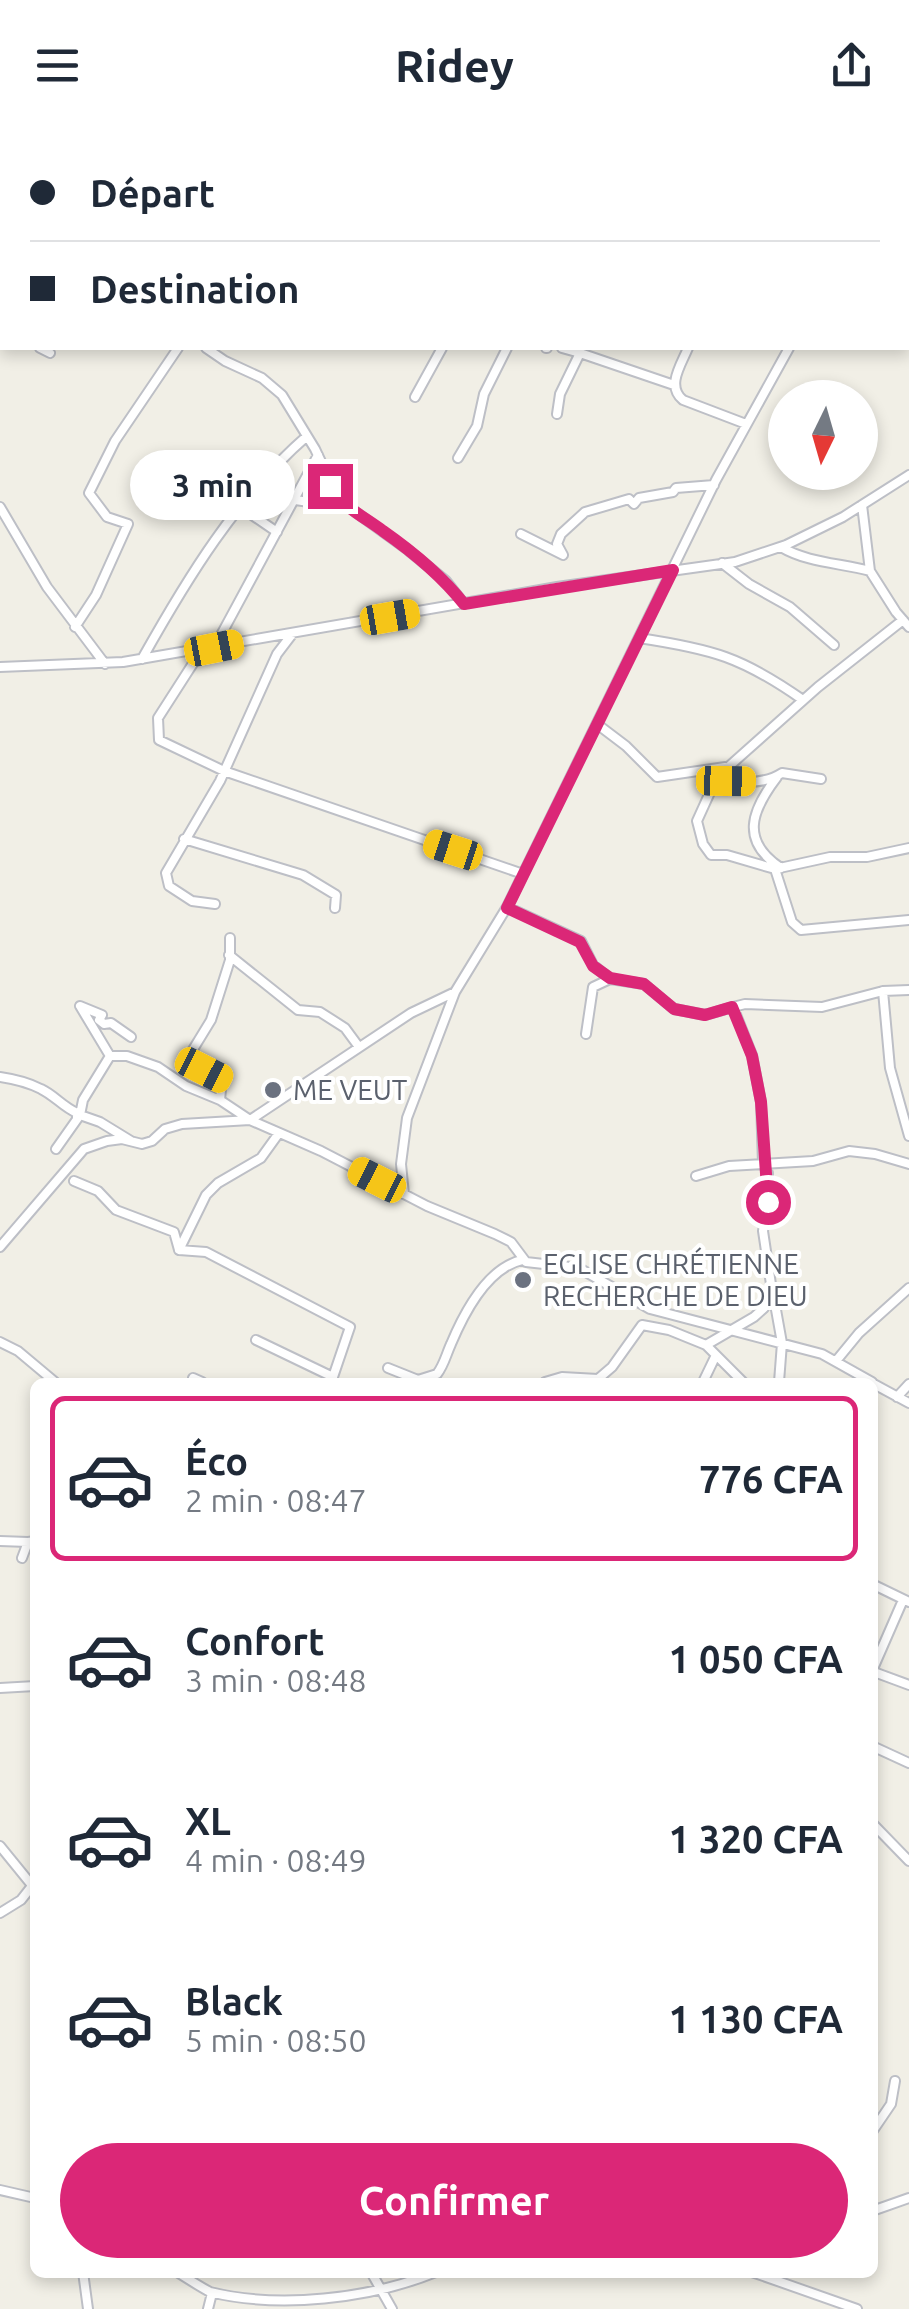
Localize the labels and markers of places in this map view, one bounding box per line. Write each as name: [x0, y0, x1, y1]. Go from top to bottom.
place label: ME VEUT: [293, 1074, 408, 1105]
marker: ME VEUT: [262, 1079, 284, 1101]
place label: EGLISE CHRÉTIENNE RECHERCHE DE DIEU: [543, 1247, 808, 1311]
marker: EGLISE CHRÉTIENNE RECHERCHE DE DIEU: [512, 1269, 534, 1291]

